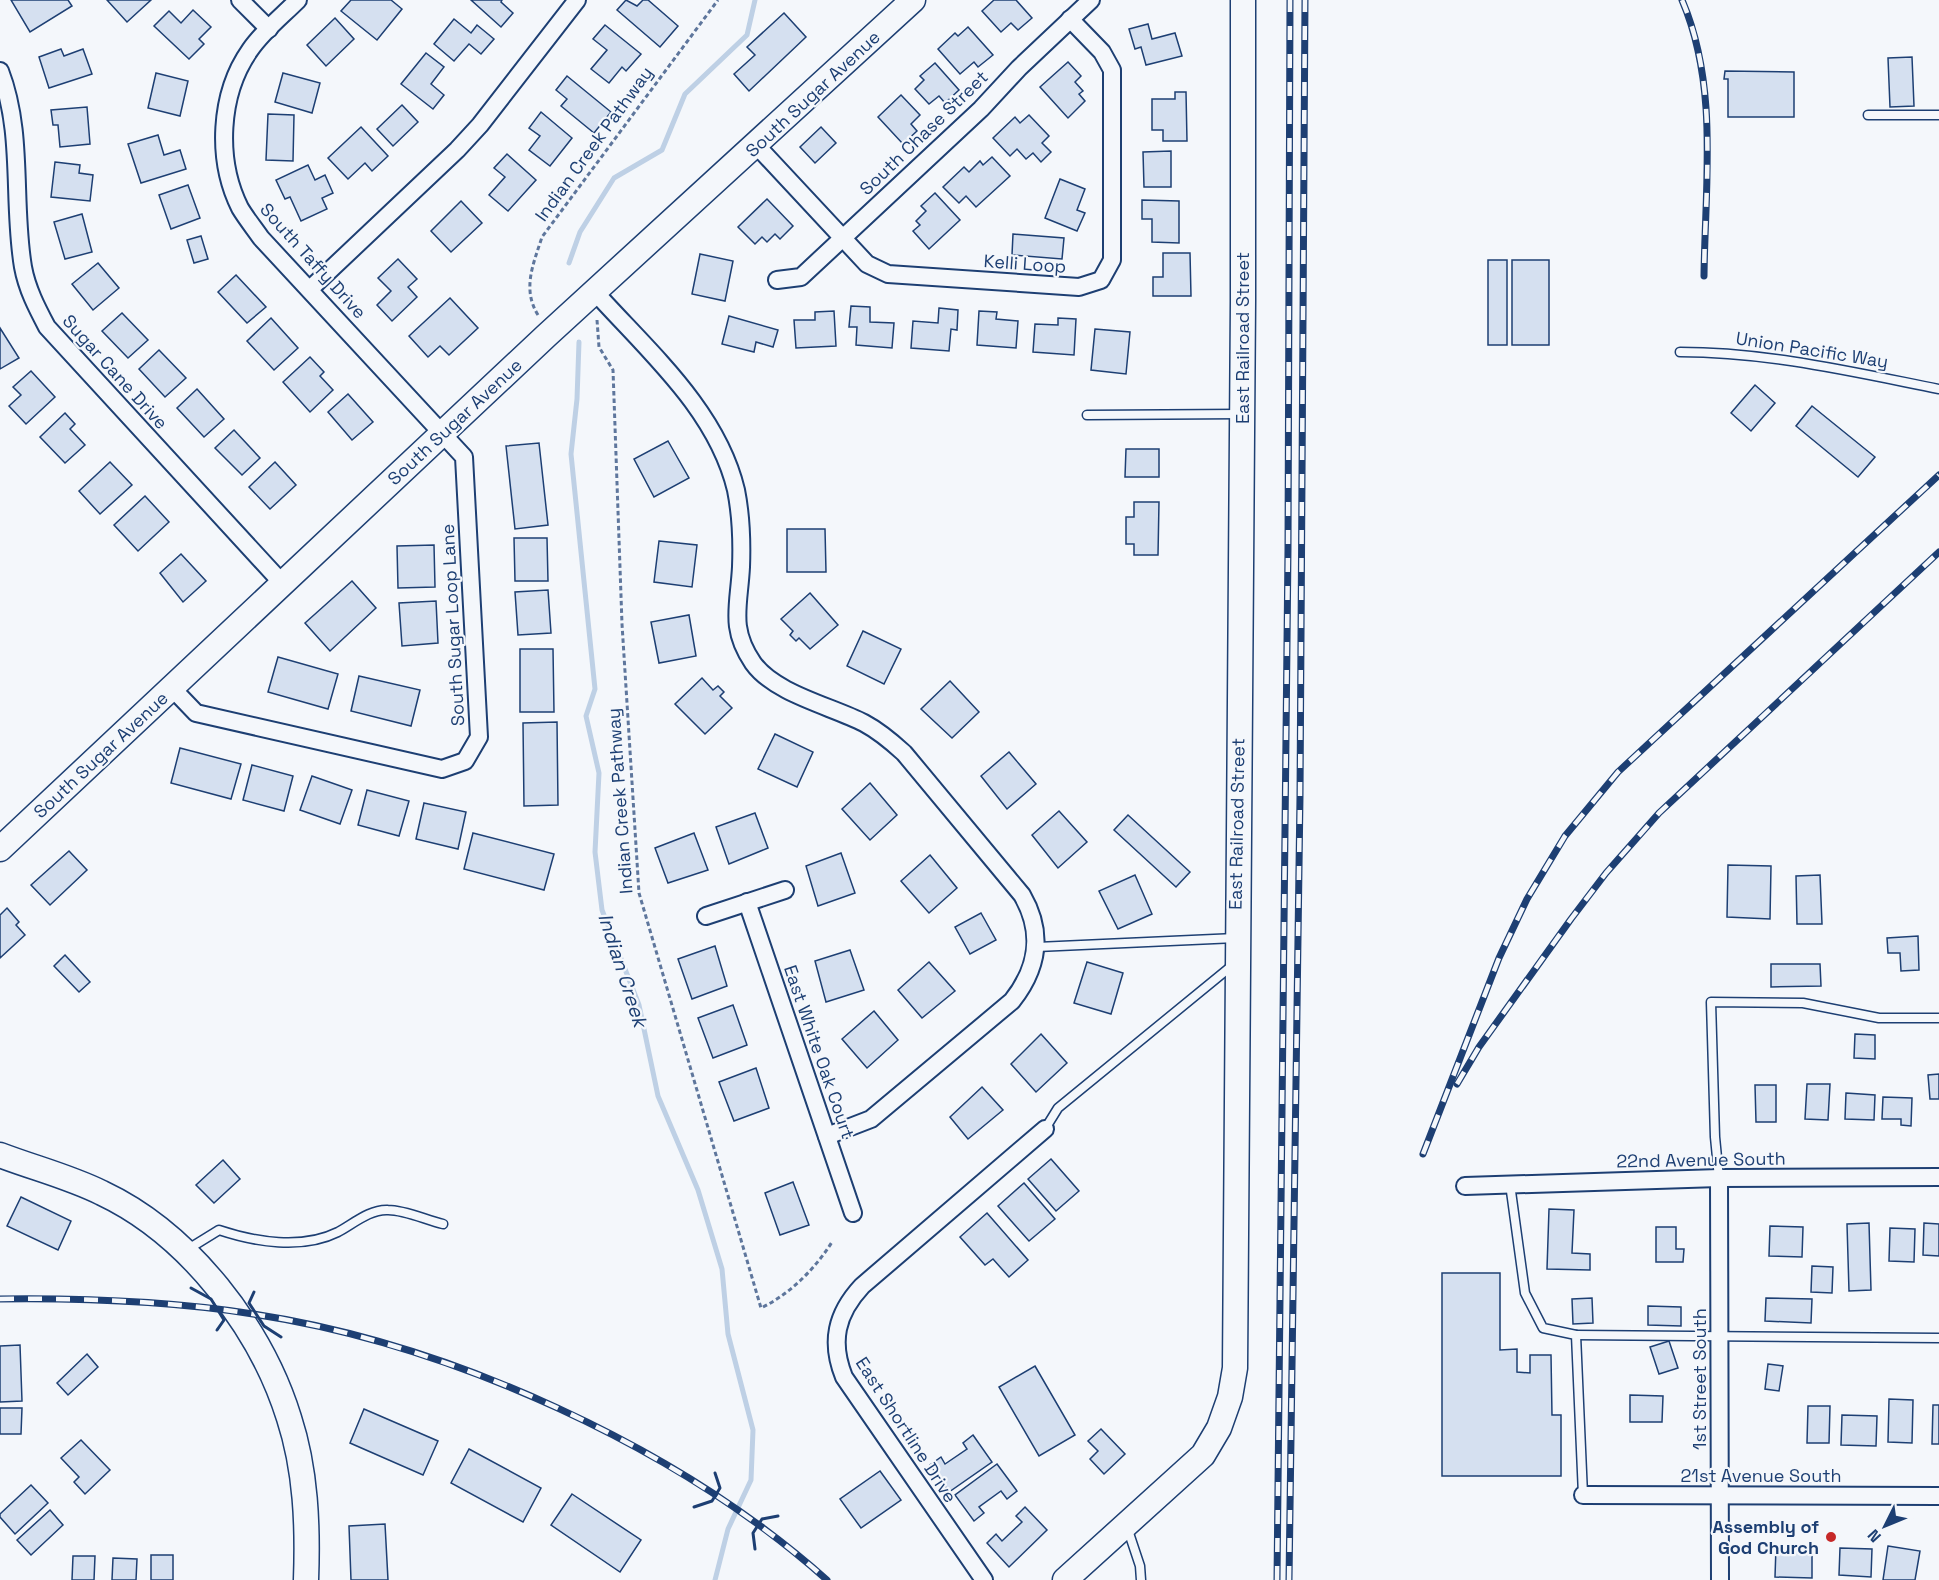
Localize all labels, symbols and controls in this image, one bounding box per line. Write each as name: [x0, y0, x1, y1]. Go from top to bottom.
street label: South Sugar Avenue: [741, 25, 885, 162]
street label: Indian Creek Pathway: [530, 62, 658, 226]
street label: South Chase Street: [855, 65, 993, 200]
street label: South Taffy Drive: [255, 198, 371, 323]
street label: Kelli Loop: [983, 249, 1067, 278]
street label: East Railroad Street: [1231, 252, 1254, 424]
street label: Sugar Cane Drive: [58, 309, 173, 434]
street label: Union Pacific Way: [1734, 326, 1890, 373]
street label: South Sugar Avenue: [383, 353, 527, 490]
street label: South Sugar Loop Lane: [436, 523, 469, 727]
street label: South Sugar Avenue: [29, 686, 173, 823]
street label: Indian Creek Pathway: [602, 707, 637, 895]
street label: East Railroad Street: [1224, 738, 1249, 910]
water label: Indian Creek: [592, 910, 654, 1032]
street label: East White Oak Court: [779, 962, 860, 1142]
street label: 22nd Avenue South: [1616, 1147, 1786, 1172]
street label: 1st Street South: [1688, 1308, 1711, 1450]
street label: East Shortline Drive: [851, 1353, 962, 1507]
street label: 21st Avenue South: [1681, 1464, 1842, 1487]
north arrow: [1855, 1496, 1915, 1556]
place label: Assembly of God Church: [1712, 1515, 1819, 1559]
text: N: [1863, 1525, 1886, 1547]
marker: Assembly of God Church: [1824, 1530, 1838, 1544]

